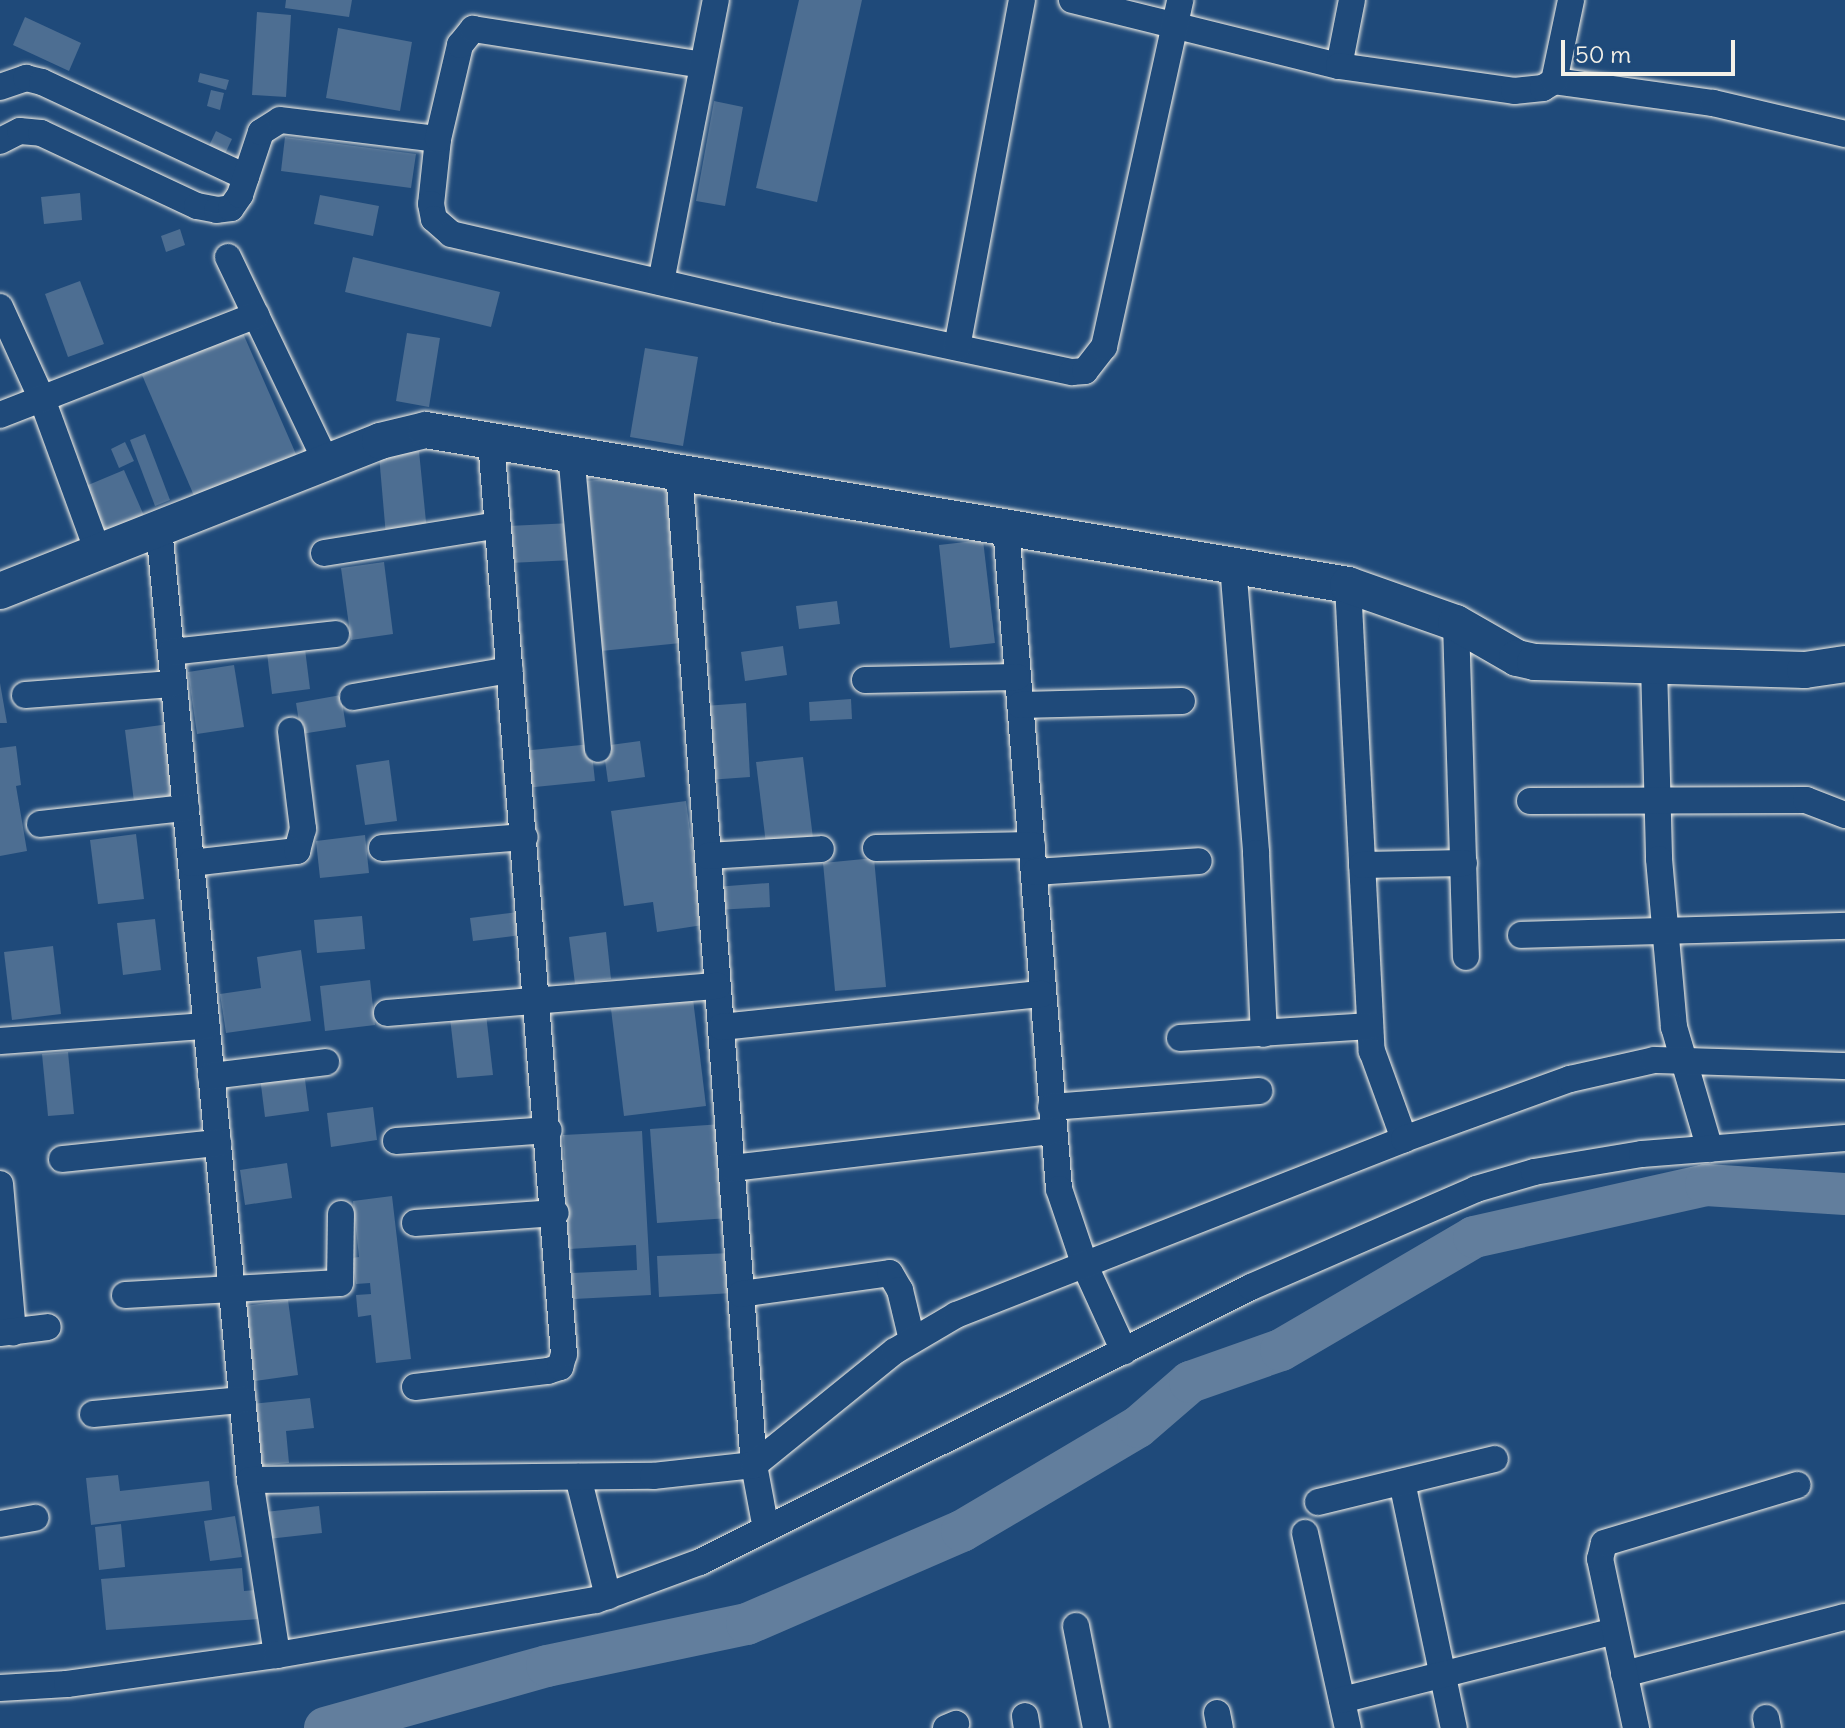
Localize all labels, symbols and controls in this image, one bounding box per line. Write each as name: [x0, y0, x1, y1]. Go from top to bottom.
scale bar: [1565, 24, 1739, 74]
text: 50 m: [1575, 39, 1631, 69]

